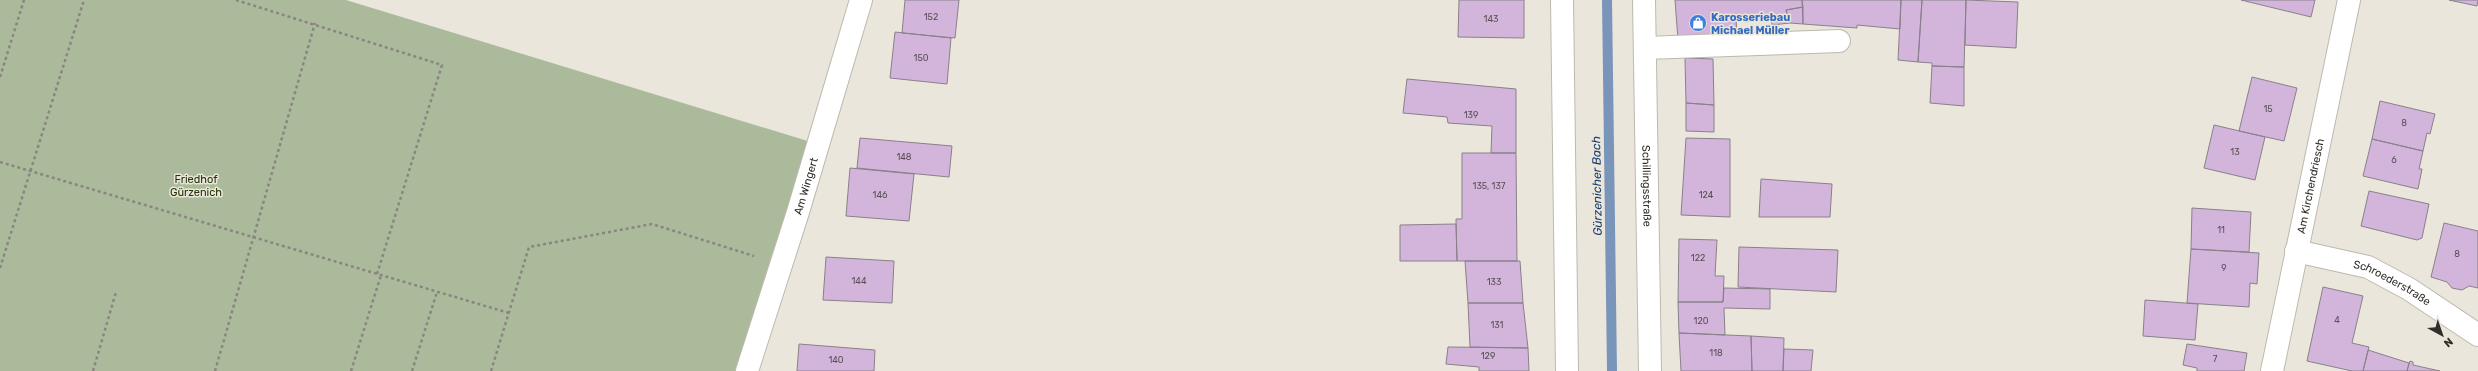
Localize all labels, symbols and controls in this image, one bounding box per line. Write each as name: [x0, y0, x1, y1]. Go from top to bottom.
place label: Karosseriebau Michael Müller: [1711, 11, 1790, 37]
house number: 152: [924, 12, 938, 22]
shop icon: Karosseriebau Michael Müller: [1688, 13, 1708, 33]
house number: 143: [1484, 14, 1498, 24]
house number: 150: [914, 53, 929, 63]
house number: 15: [2263, 104, 2273, 114]
house number: 139: [1464, 110, 1478, 120]
house number: 8: [2401, 118, 2407, 128]
water label: Gürzenicher Bach: [1589, 136, 1605, 236]
street label: Am Kirchendriesch: [2294, 137, 2327, 235]
street label: Schillingsstraße: [1640, 145, 1654, 227]
house number: 13: [2230, 147, 2240, 157]
house number: 148: [896, 152, 912, 162]
street label: Am Wingert: [791, 155, 821, 216]
house number: 6: [2391, 155, 2397, 165]
park label: Friedhof Gürzenich: [170, 173, 222, 199]
house number: 135, 137: [1473, 181, 1506, 191]
house number: 146: [873, 190, 888, 200]
house number: 124: [1699, 190, 1714, 200]
house number: 11: [2217, 225, 2225, 235]
house number: 8: [2454, 249, 2460, 259]
house number: 122: [1691, 253, 1705, 263]
street label: Schroederstraße: [2352, 257, 2433, 308]
house number: 9: [2221, 263, 2227, 273]
house number: 144: [851, 276, 867, 286]
house number: 133: [1487, 277, 1501, 287]
house number: 4: [2334, 315, 2340, 325]
north arrow: [2422, 315, 2462, 355]
house number: 120: [1694, 316, 1709, 326]
house number: 131: [1491, 320, 1504, 330]
text: N: [2441, 335, 2455, 350]
house number: 118: [1709, 348, 1723, 358]
house number: 129: [1481, 351, 1495, 361]
house number: 7: [2213, 354, 2218, 364]
house number: 140: [828, 355, 844, 365]

